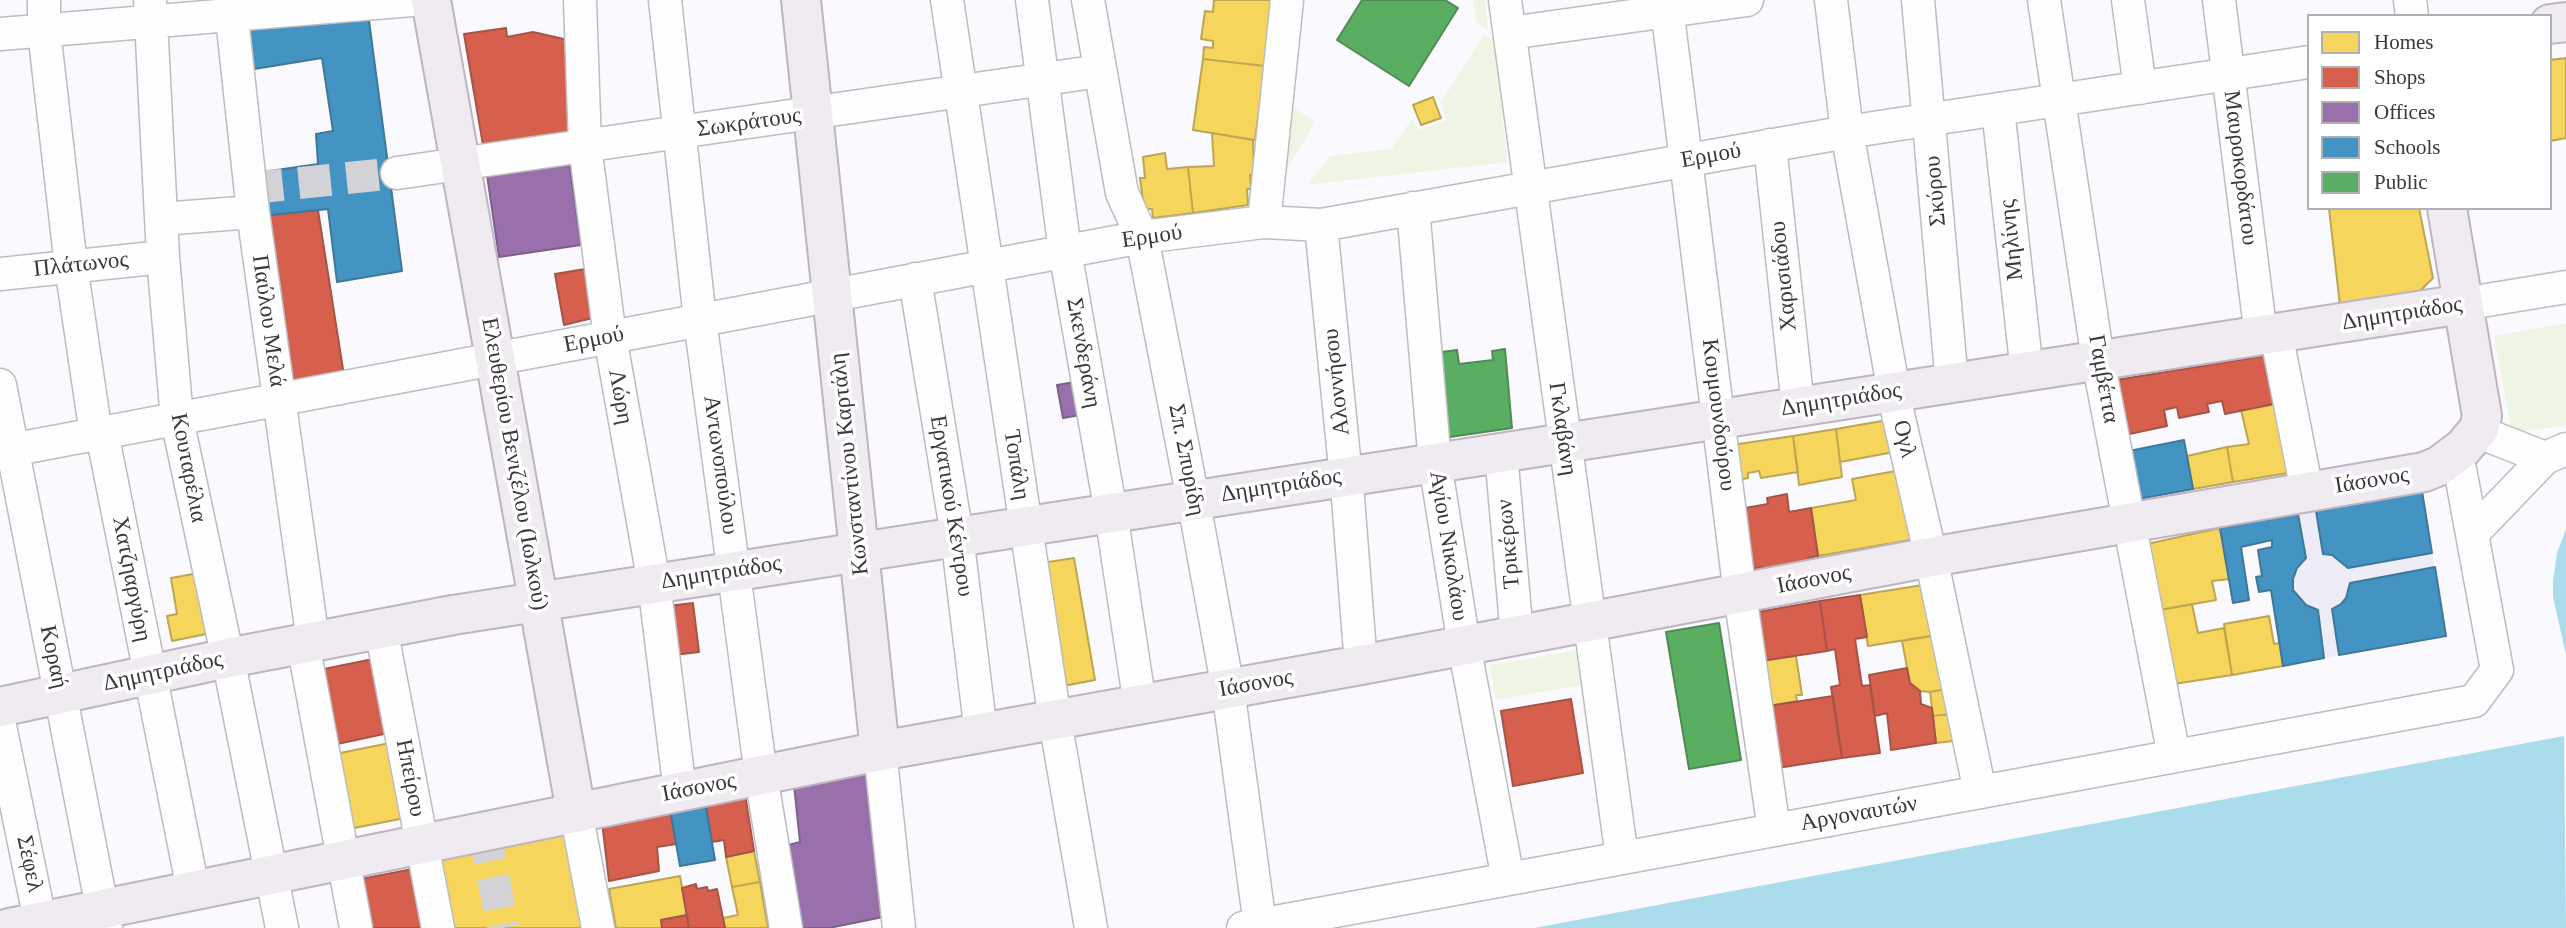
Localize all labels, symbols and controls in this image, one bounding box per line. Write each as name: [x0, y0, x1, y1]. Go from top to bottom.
legend: [2307, 14, 2552, 210]
text: Homes: [2374, 30, 2434, 54]
text: Shops: [2374, 65, 2425, 89]
street label: Μαυροκορδάτου: [2217, 89, 2263, 247]
text: Offices: [2374, 100, 2435, 124]
street label: Σωκράτους: [695, 102, 803, 144]
text: Schools: [2374, 135, 2441, 159]
street label: Ερμού: [1679, 137, 1743, 175]
street label: Σκύρου: [1919, 155, 1953, 227]
text: Public: [2374, 170, 2428, 194]
street label: Μηλίνης: [1994, 198, 2030, 282]
street label: Ερμού: [1120, 219, 1184, 255]
street label: Χαρισιάδου: [1764, 220, 1804, 332]
street label: Πλάτωνος: [32, 246, 130, 284]
street label: Παύλου Μελά: [245, 253, 291, 389]
street label: Δημητριάδος: [2340, 291, 2464, 337]
street label: Σκενδεράνη: [1060, 296, 1106, 410]
street label: Ελευθερίου Βενιζέλου (Ιωλκού): [475, 315, 553, 613]
street label: Ερμού: [562, 321, 626, 359]
street label: Αλοννήσου: [1318, 327, 1356, 437]
street label: Γαμβέττα: [2082, 332, 2124, 426]
street label: Κουμουνδούρου: [1695, 337, 1741, 493]
street label: Κωνσταντίνου Καρτάλη: [825, 351, 875, 577]
street label: Λώρη: [602, 367, 638, 427]
street label: Δημητριάδος: [1779, 377, 1903, 423]
street label: Γκλαβάνη: [1542, 380, 1582, 478]
street label: Αντωνοπούλου: [697, 394, 743, 536]
street label: Σπ. Σπυρίδη: [1162, 402, 1210, 518]
street label: Κουταρέλια: [164, 411, 212, 525]
street label: Εργατικού Κέντρου: [923, 413, 979, 599]
street label: Ογλ: [1886, 417, 1922, 461]
street label: Τοπάλη: [997, 428, 1035, 502]
street label: Ιάσονος: [2333, 462, 2411, 500]
street label: Δημητριάδος: [1219, 463, 1343, 509]
street label: Αγίου Νικολάου: [1423, 469, 1473, 623]
street label: Τρικέρων: [1491, 498, 1527, 590]
street label: Χατζηαργύρη: [105, 514, 157, 644]
street label: Δημητριάδος: [659, 550, 783, 596]
street label: Ιάσονος: [1775, 559, 1853, 601]
street label: Κοραή: [33, 623, 73, 691]
street label: Δημητριάδος: [101, 646, 225, 698]
street label: Ιάσονος: [1217, 664, 1295, 704]
street label: Ηπείρου: [389, 737, 431, 819]
street label: Ιάσονος: [660, 767, 738, 809]
street label: Αργοναυτών: [1798, 790, 1920, 838]
street label: Σέφελ: [10, 833, 48, 895]

